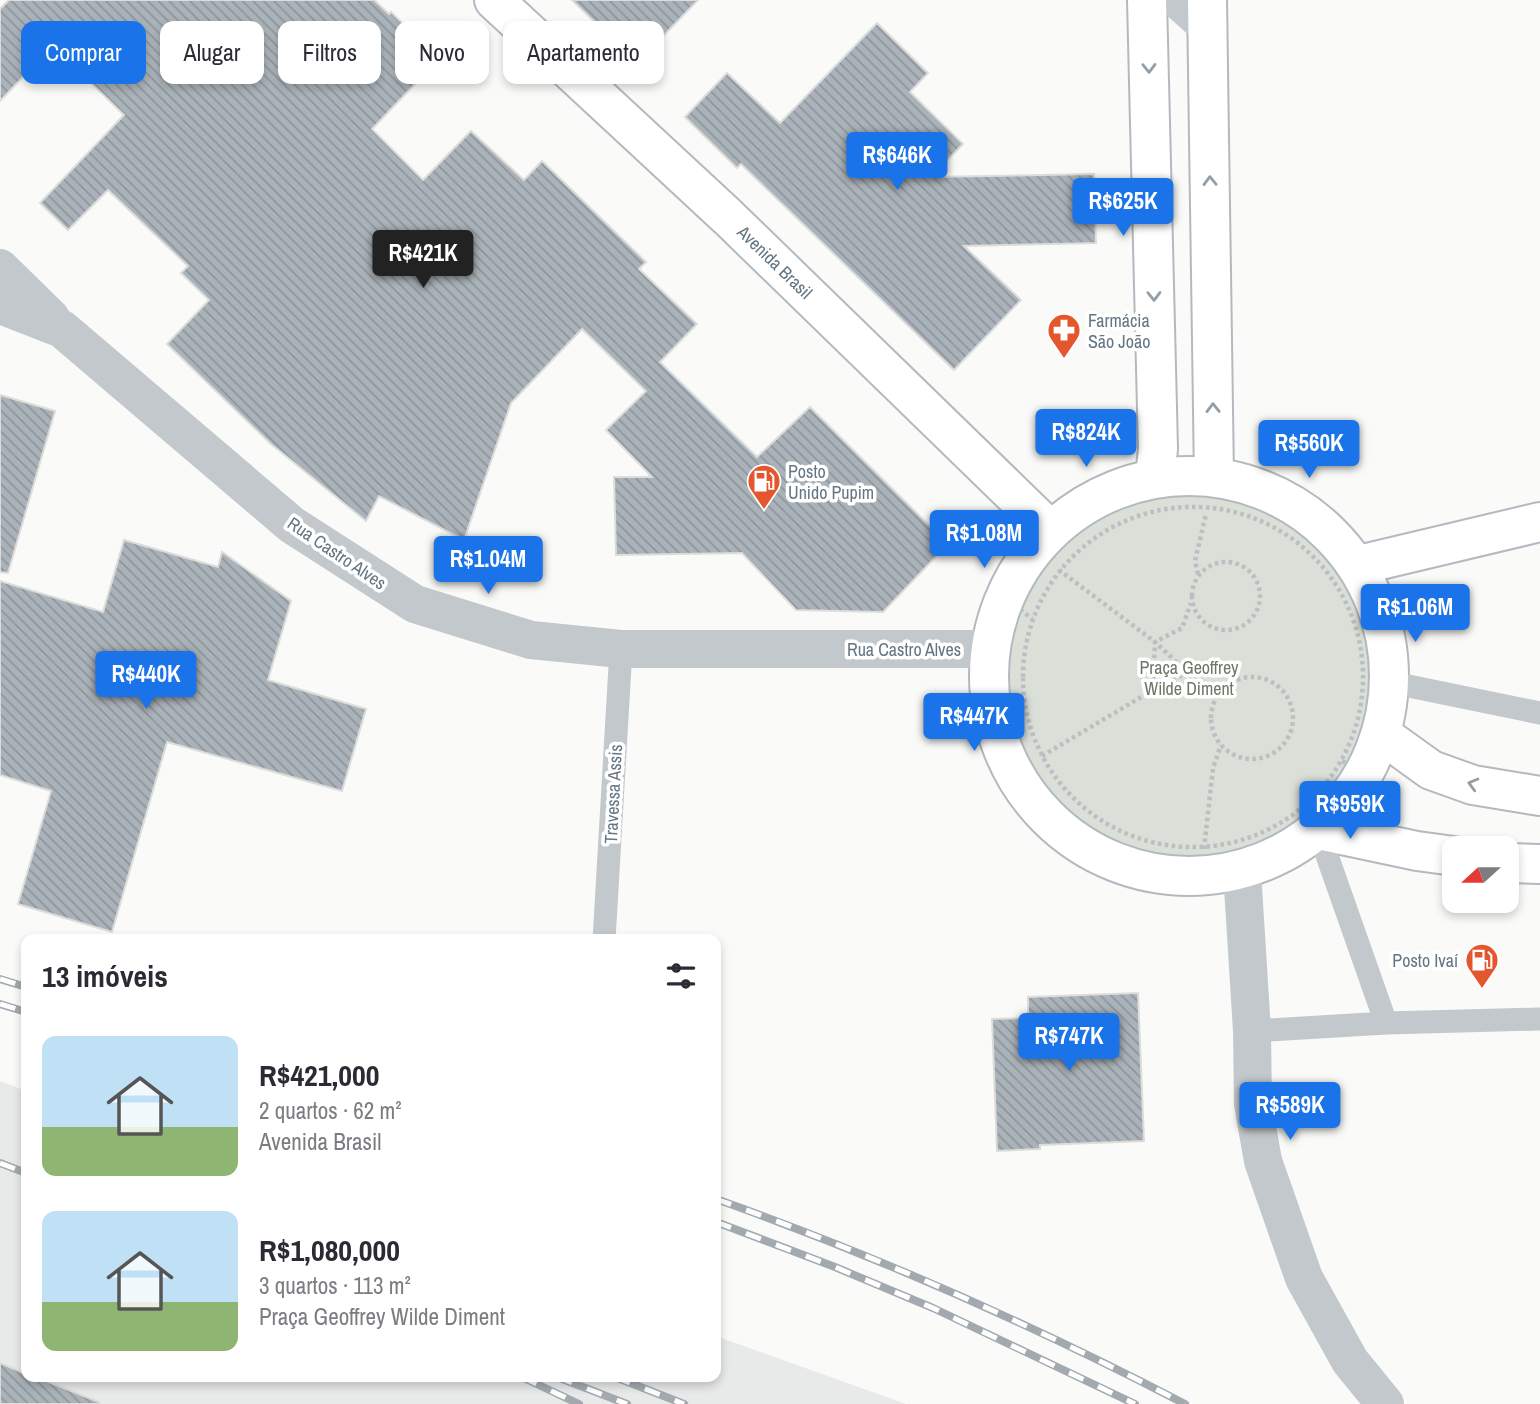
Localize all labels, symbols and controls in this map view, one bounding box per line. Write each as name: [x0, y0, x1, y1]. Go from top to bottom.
chip: Comprar: [21, 21, 146, 84]
chip: Alugar: [160, 21, 264, 84]
chip: Filtros: [278, 21, 381, 84]
chip: Novo: [395, 21, 489, 84]
chip: Apartamento: [503, 21, 664, 84]
one-way arrow: [1141, 63, 1157, 74]
pin: R$646K: [840, 132, 954, 192]
text: R$646K: [862, 139, 932, 170]
one-way arrow: [1202, 175, 1218, 186]
pin: R$625K: [1066, 178, 1180, 238]
text: R$625K: [1088, 185, 1158, 216]
street label: Avenida Brasil: [731, 219, 818, 304]
pin: R$421K: [366, 230, 480, 290]
text: R$421K: [388, 237, 458, 268]
one-way arrow: [1147, 290, 1162, 301]
place label: Farmácia São João: [1088, 308, 1150, 354]
pharmacy icon: Farmácia São João: [1045, 311, 1083, 360]
one-way arrow: [1205, 403, 1221, 413]
pin: R$824K: [1029, 410, 1143, 469]
text: R$824K: [1051, 416, 1121, 447]
pin: R$560K: [1252, 420, 1366, 480]
text: R$560K: [1274, 427, 1344, 458]
place label: Posto Unido Pupim: [788, 459, 874, 505]
fuel station icon: Posto Unido Pupim: [745, 462, 783, 511]
pin: R$1.08M: [919, 510, 1049, 570]
street label: Rua Castro Alves: [283, 511, 391, 595]
text: R$1.08M: [946, 517, 1022, 548]
pin: R$1.04M: [423, 536, 553, 596]
text: R$1.04M: [450, 543, 526, 574]
pin: R$1.06M: [1350, 584, 1480, 644]
text: R$1.06M: [1377, 591, 1453, 622]
street label: Rua Castro Alves: [847, 637, 961, 662]
pin: R$440K: [89, 652, 203, 711]
park label: Praça Geoffrey Wilde Diment: [1139, 655, 1239, 701]
text: R$440K: [111, 658, 181, 689]
pin: R$447K: [917, 694, 1031, 753]
text: R$447K: [939, 700, 1009, 731]
street label: Travessa Assis: [598, 744, 628, 844]
one-way arrow: [1467, 777, 1479, 792]
pin: R$959K: [1293, 782, 1407, 841]
text: R$959K: [1315, 788, 1385, 819]
north arrow: [1442, 836, 1519, 914]
map controls: [1442, 836, 1519, 913]
fuel station icon: Posto Ivaí: [1463, 941, 1501, 990]
place label: Posto Ivaí: [1392, 948, 1459, 973]
text: 13 imóveis: [42, 956, 168, 996]
icon: filters: [662, 957, 700, 995]
pin: R$747K: [1012, 1014, 1126, 1073]
text: R$747K: [1034, 1020, 1104, 1051]
text: R$421,000: [259, 1055, 379, 1095]
icon: home: [98, 1064, 182, 1148]
pin: R$589K: [1233, 1082, 1347, 1142]
text: R$589K: [1255, 1089, 1325, 1120]
text: 2 quartos · 62 m²: [259, 1095, 402, 1126]
text: Avenida Brasil: [259, 1126, 381, 1157]
text: R$1,080,000: [259, 1230, 400, 1270]
icon: home: [98, 1239, 182, 1323]
text: 3 quartos · 113 m²: [259, 1270, 411, 1301]
text: Praça Geoffrey Wilde Diment: [259, 1301, 505, 1332]

